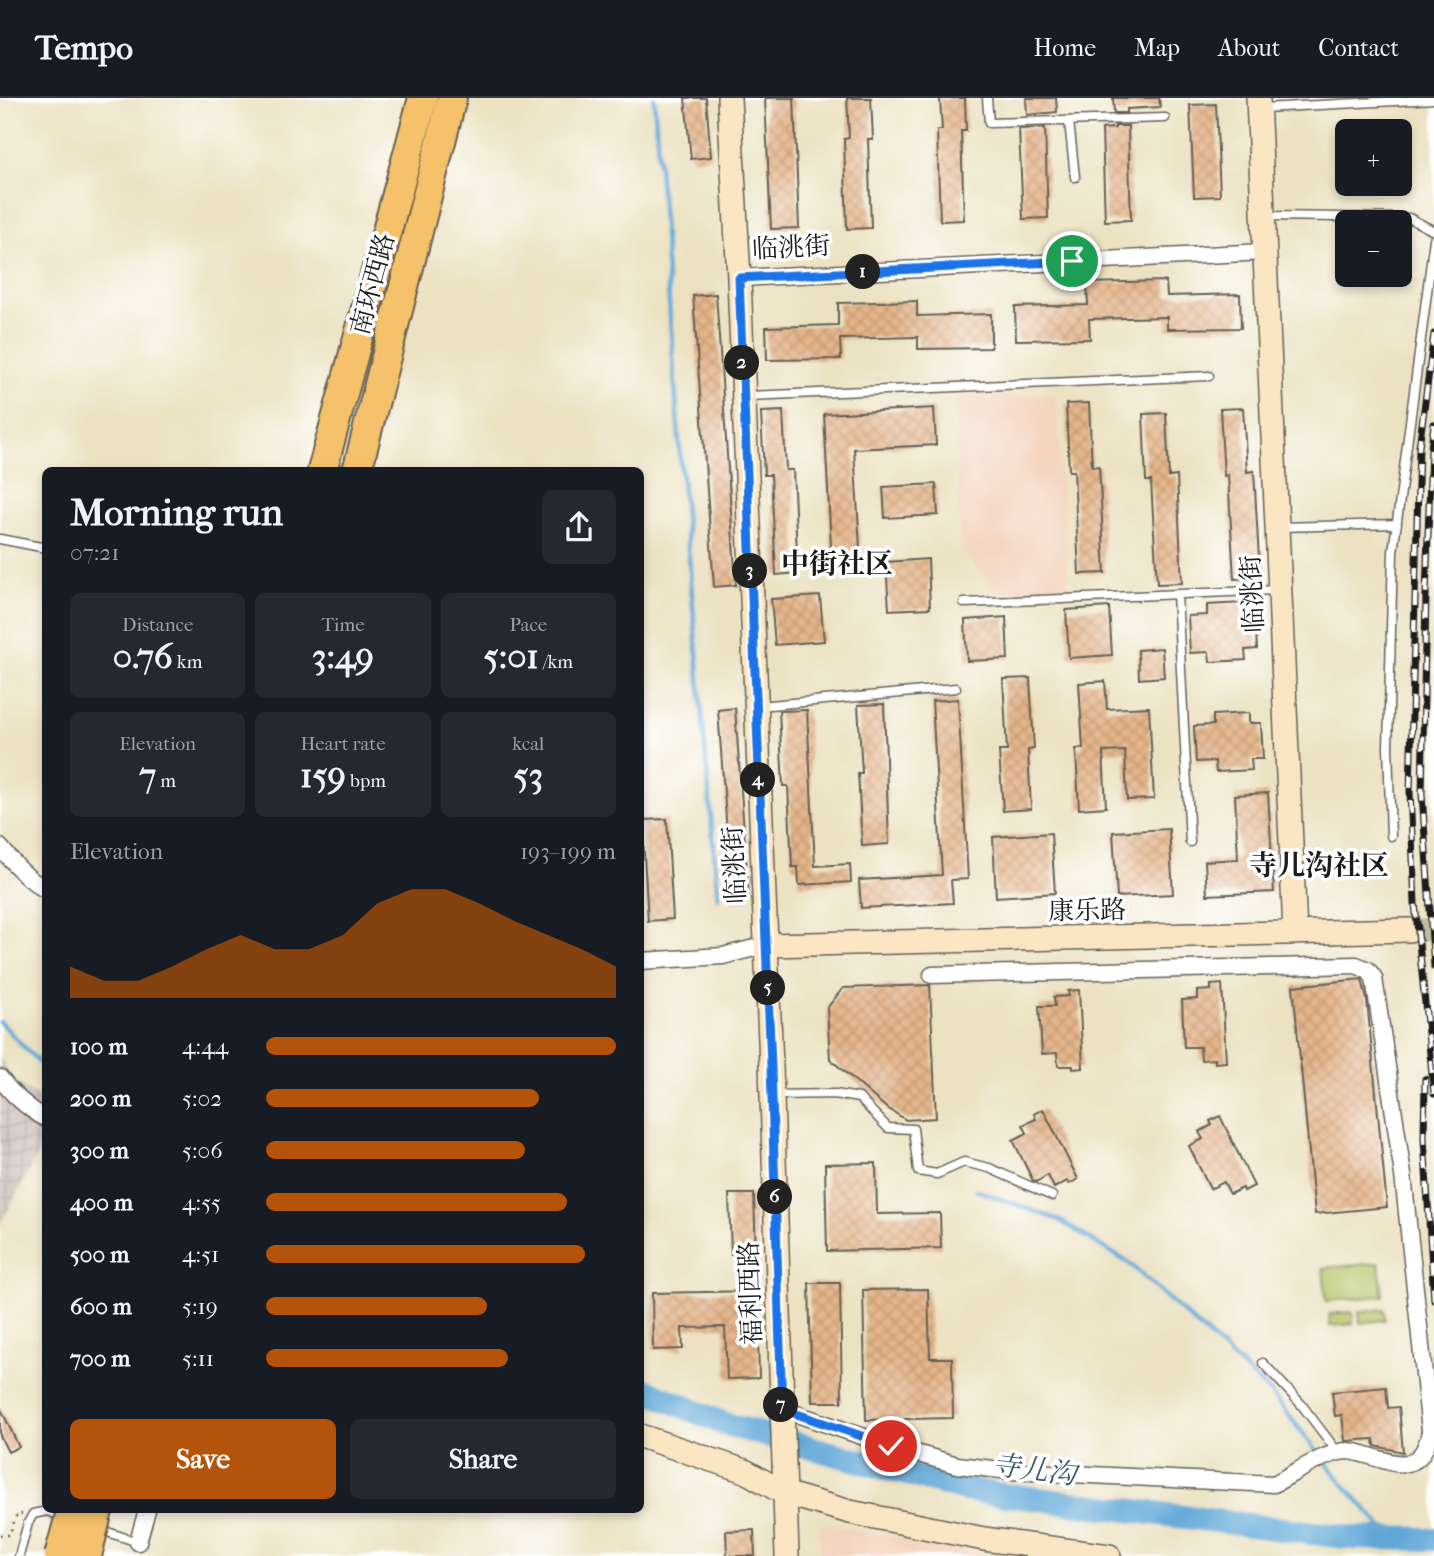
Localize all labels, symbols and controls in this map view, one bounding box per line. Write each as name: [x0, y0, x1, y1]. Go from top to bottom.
text: Tempo: [35, 29, 133, 68]
text: Home: [1034, 34, 1096, 62]
text: Map: [1134, 34, 1180, 62]
text: About: [1218, 34, 1280, 62]
text: Contact: [1318, 34, 1399, 62]
map controls: [1335, 119, 1412, 287]
button: +: [1335, 119, 1412, 196]
button: −: [1335, 210, 1412, 287]
street label: 南环西路: [344, 230, 401, 338]
street label: 临洮街: [751, 230, 831, 265]
pin: [1042, 231, 1102, 291]
icon: arrive: [1053, 242, 1091, 280]
pin: 1: [846, 254, 880, 290]
text: 1: [859, 260, 866, 282]
pin: 2: [724, 345, 760, 380]
text: 2: [737, 351, 746, 373]
text: Morning run: [70, 490, 283, 535]
button: share: [542, 490, 616, 564]
text: 07:21: [70, 539, 119, 566]
district label: 中街社区: [781, 547, 893, 580]
pin: 3: [732, 554, 768, 588]
street label: 临洮街: [1235, 554, 1270, 634]
text: 3: [746, 559, 753, 581]
text: Distance: [122, 614, 193, 636]
text: Time: [321, 614, 365, 636]
text: Pace: [509, 614, 547, 636]
text: 0.76: [113, 636, 173, 677]
text: 3:49: [312, 636, 374, 677]
text: 5:01: [484, 636, 539, 677]
text: km: [173, 651, 202, 673]
text: /km: [539, 651, 573, 673]
text: Elevation: [119, 733, 196, 755]
text: Heart rate: [300, 733, 386, 755]
text: kcal: [512, 733, 544, 755]
text: 7: [139, 755, 156, 796]
text: 159: [300, 755, 346, 796]
text: 53: [514, 755, 543, 796]
pin: 4: [740, 762, 776, 798]
text: 4: [752, 768, 763, 790]
text: m: [156, 770, 176, 792]
text: bpm: [346, 770, 386, 792]
street label: 临洮街: [717, 825, 752, 905]
text: Elevation: [70, 838, 163, 865]
text: 193–199 m: [520, 838, 616, 865]
district label: 寺儿沟社区: [1249, 849, 1389, 882]
street label: 康乐路: [1048, 894, 1126, 927]
pin: 5: [750, 970, 786, 1006]
text: 5: [763, 976, 772, 998]
text: 100 m: [70, 1033, 128, 1060]
text: 4:44: [182, 1033, 228, 1060]
text: 200 m: [70, 1085, 131, 1112]
text: 5:02: [182, 1085, 222, 1112]
text: 300 m: [70, 1137, 129, 1164]
text: 5:06: [182, 1137, 223, 1164]
pin: 6: [758, 1180, 792, 1214]
text: 6: [769, 1185, 780, 1207]
text: 400 m: [70, 1189, 133, 1216]
text: 4:55: [182, 1189, 221, 1216]
street label: 福利西路: [733, 1240, 768, 1345]
text: 500 m: [70, 1241, 129, 1268]
text: 4:51: [182, 1241, 219, 1268]
text: 600 m: [70, 1293, 132, 1320]
text: 5:19: [182, 1293, 218, 1320]
text: 700 m: [70, 1345, 130, 1372]
text: 5:11: [182, 1345, 214, 1372]
pin: 7: [764, 1388, 798, 1422]
text: 7: [776, 1393, 785, 1415]
pin: [861, 1416, 921, 1476]
button: Save: [70, 1419, 336, 1499]
button: Share: [350, 1419, 616, 1499]
icon: check: [872, 1427, 910, 1465]
water label: 寺儿沟: [990, 1448, 1082, 1491]

